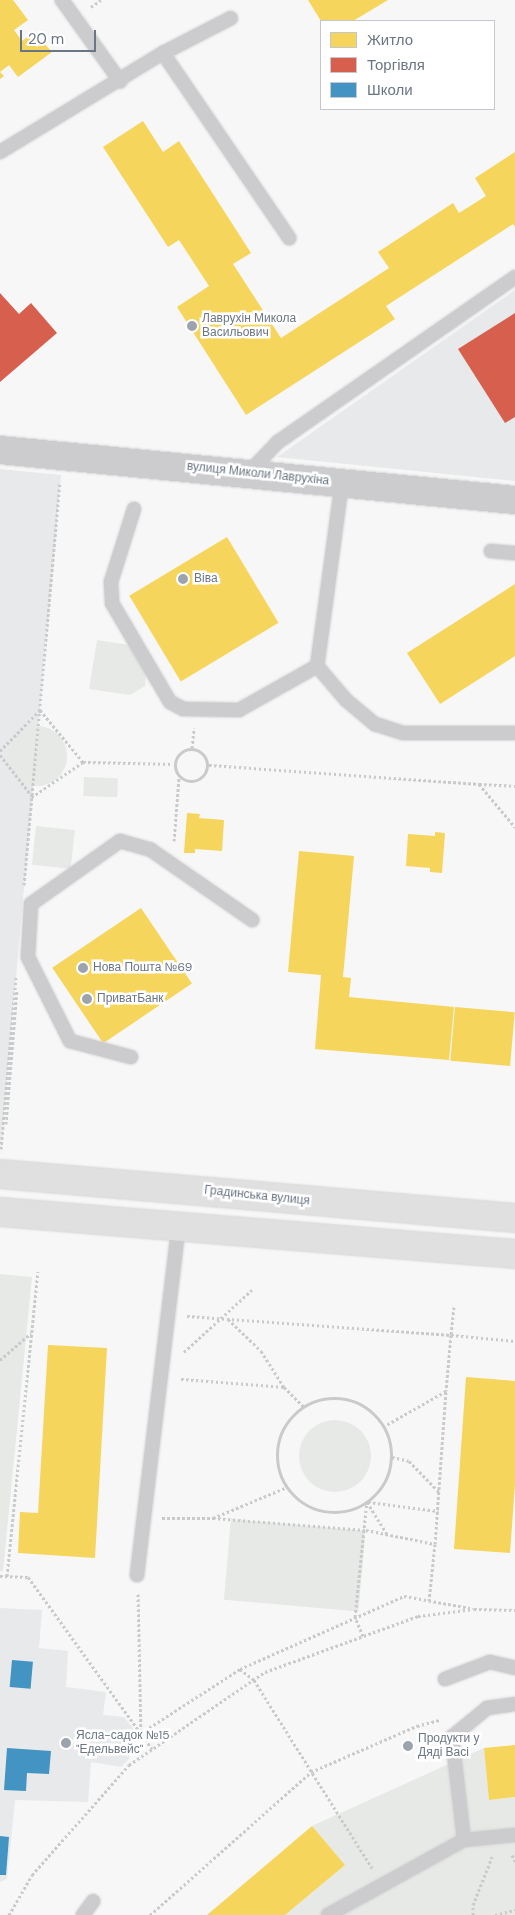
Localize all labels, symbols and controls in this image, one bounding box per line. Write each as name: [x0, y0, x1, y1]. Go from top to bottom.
scale bar: [22, 20, 99, 52]
legend: [320, 20, 495, 110]
text: 20 m: [28, 29, 64, 49]
text: Житло: [367, 30, 413, 50]
text: Торгівля: [367, 55, 425, 75]
text: Школи: [367, 80, 413, 100]
place label: Лаврухін Микола Васильович: [202, 312, 296, 340]
marker: Лаврухін Микола Васильович: [186, 320, 198, 332]
street label: вулиця Миколи Лаврухіна: [186, 459, 330, 489]
marker: Віва: [176, 572, 190, 586]
place label: Віва: [194, 572, 218, 586]
place label: Нова Пошта №69: [93, 961, 192, 975]
marker: Нова Пошта №69: [77, 962, 89, 974]
place label: ПриватБанк: [97, 992, 164, 1006]
marker: ПриватБанк: [81, 993, 93, 1005]
street label: Градинська вулиця: [204, 1183, 310, 1209]
place label: Ясла-садок №15 "Едельвейс": [76, 1729, 170, 1757]
place label: Продукти у Дяді Васі: [418, 1732, 479, 1760]
marker: Ясла-садок №15 "Едельвейс": [60, 1737, 72, 1749]
marker: Продукти у Дяді Васі: [402, 1740, 414, 1752]

